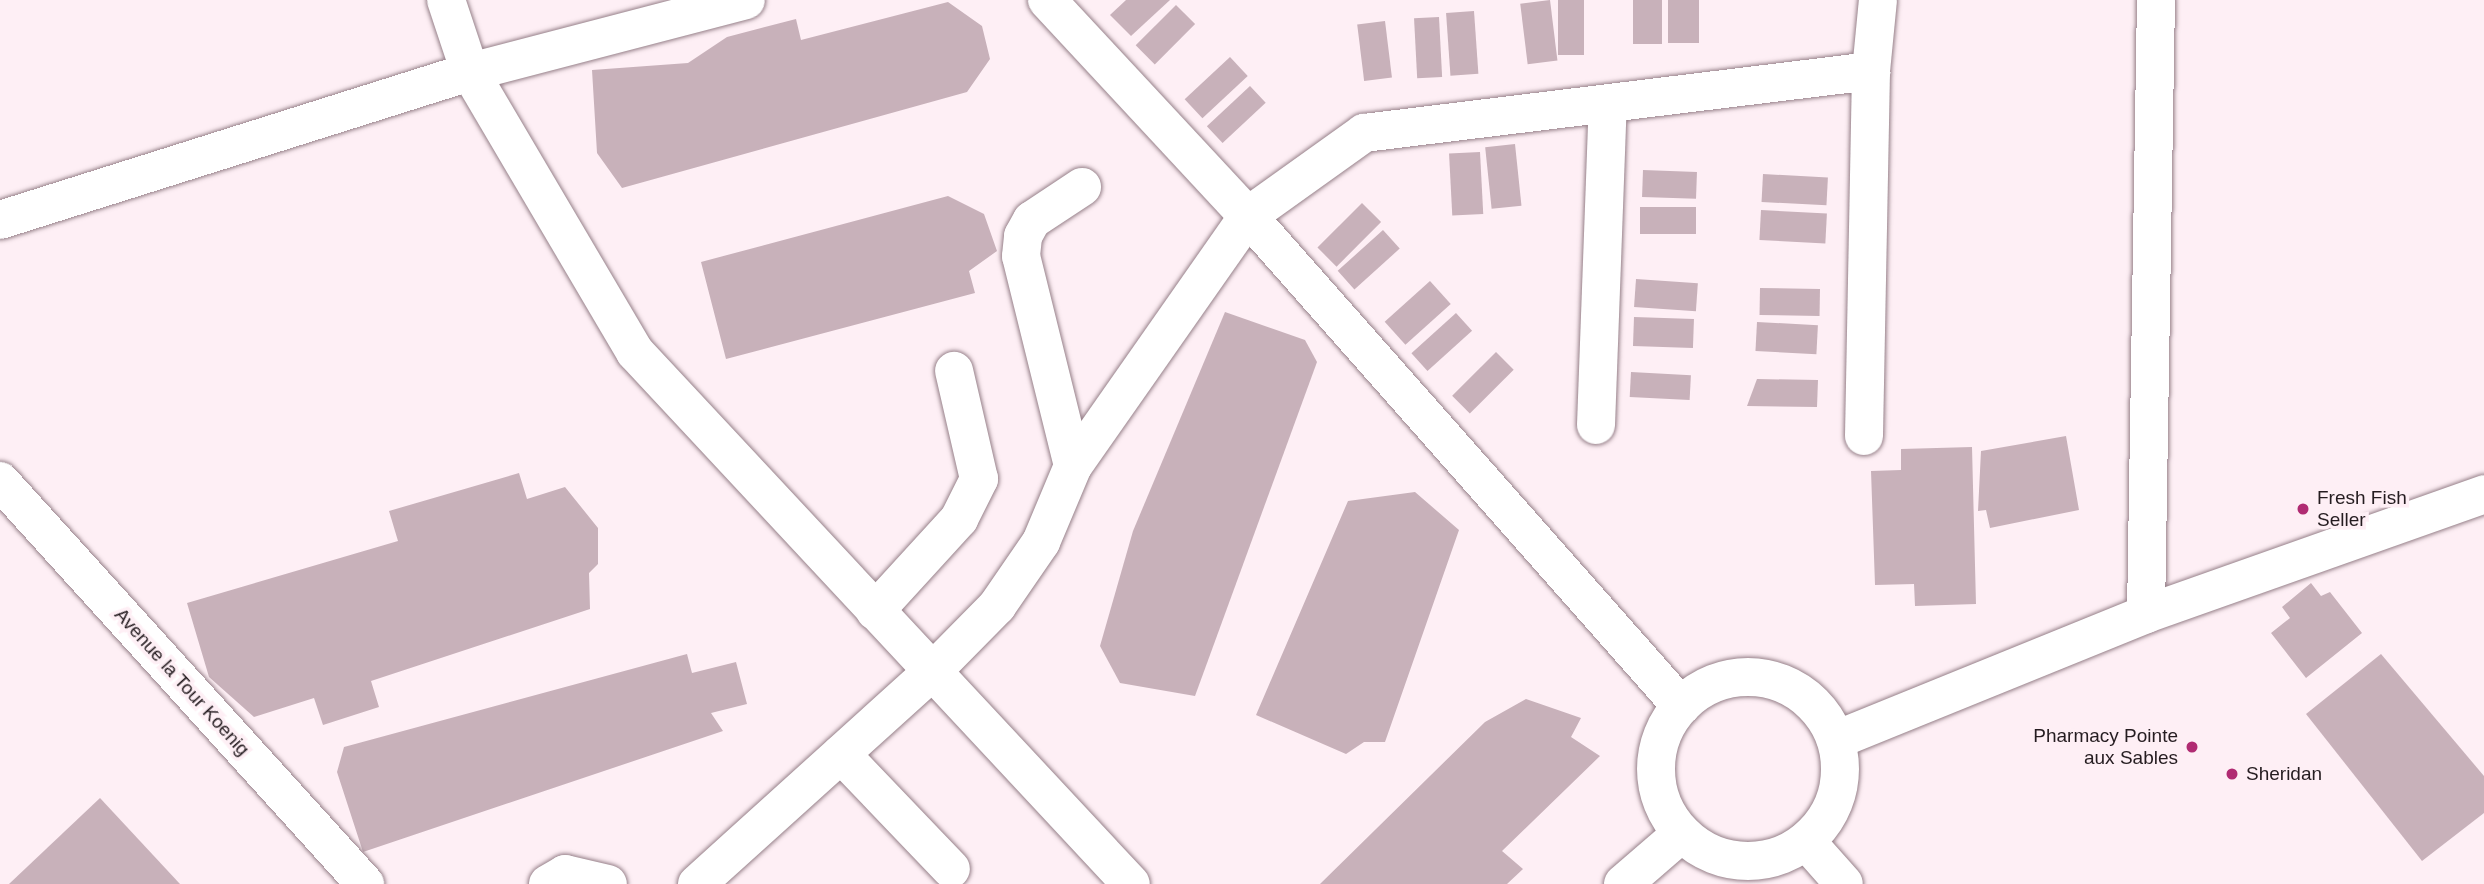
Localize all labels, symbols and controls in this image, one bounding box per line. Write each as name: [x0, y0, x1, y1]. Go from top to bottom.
place label: Fresh Fish Seller: [2317, 487, 2407, 531]
marker: Fresh Fish Seller: [2295, 501, 2311, 517]
street label: Avenue la Tour Koenig: [110, 603, 254, 761]
place label: Pharmacy Pointe aux Sables: [2033, 725, 2178, 769]
marker: Pharmacy Pointe aux Sables: [2184, 739, 2200, 755]
place label: Sheridan: [2246, 763, 2322, 785]
marker: Sheridan: [2224, 766, 2240, 782]

